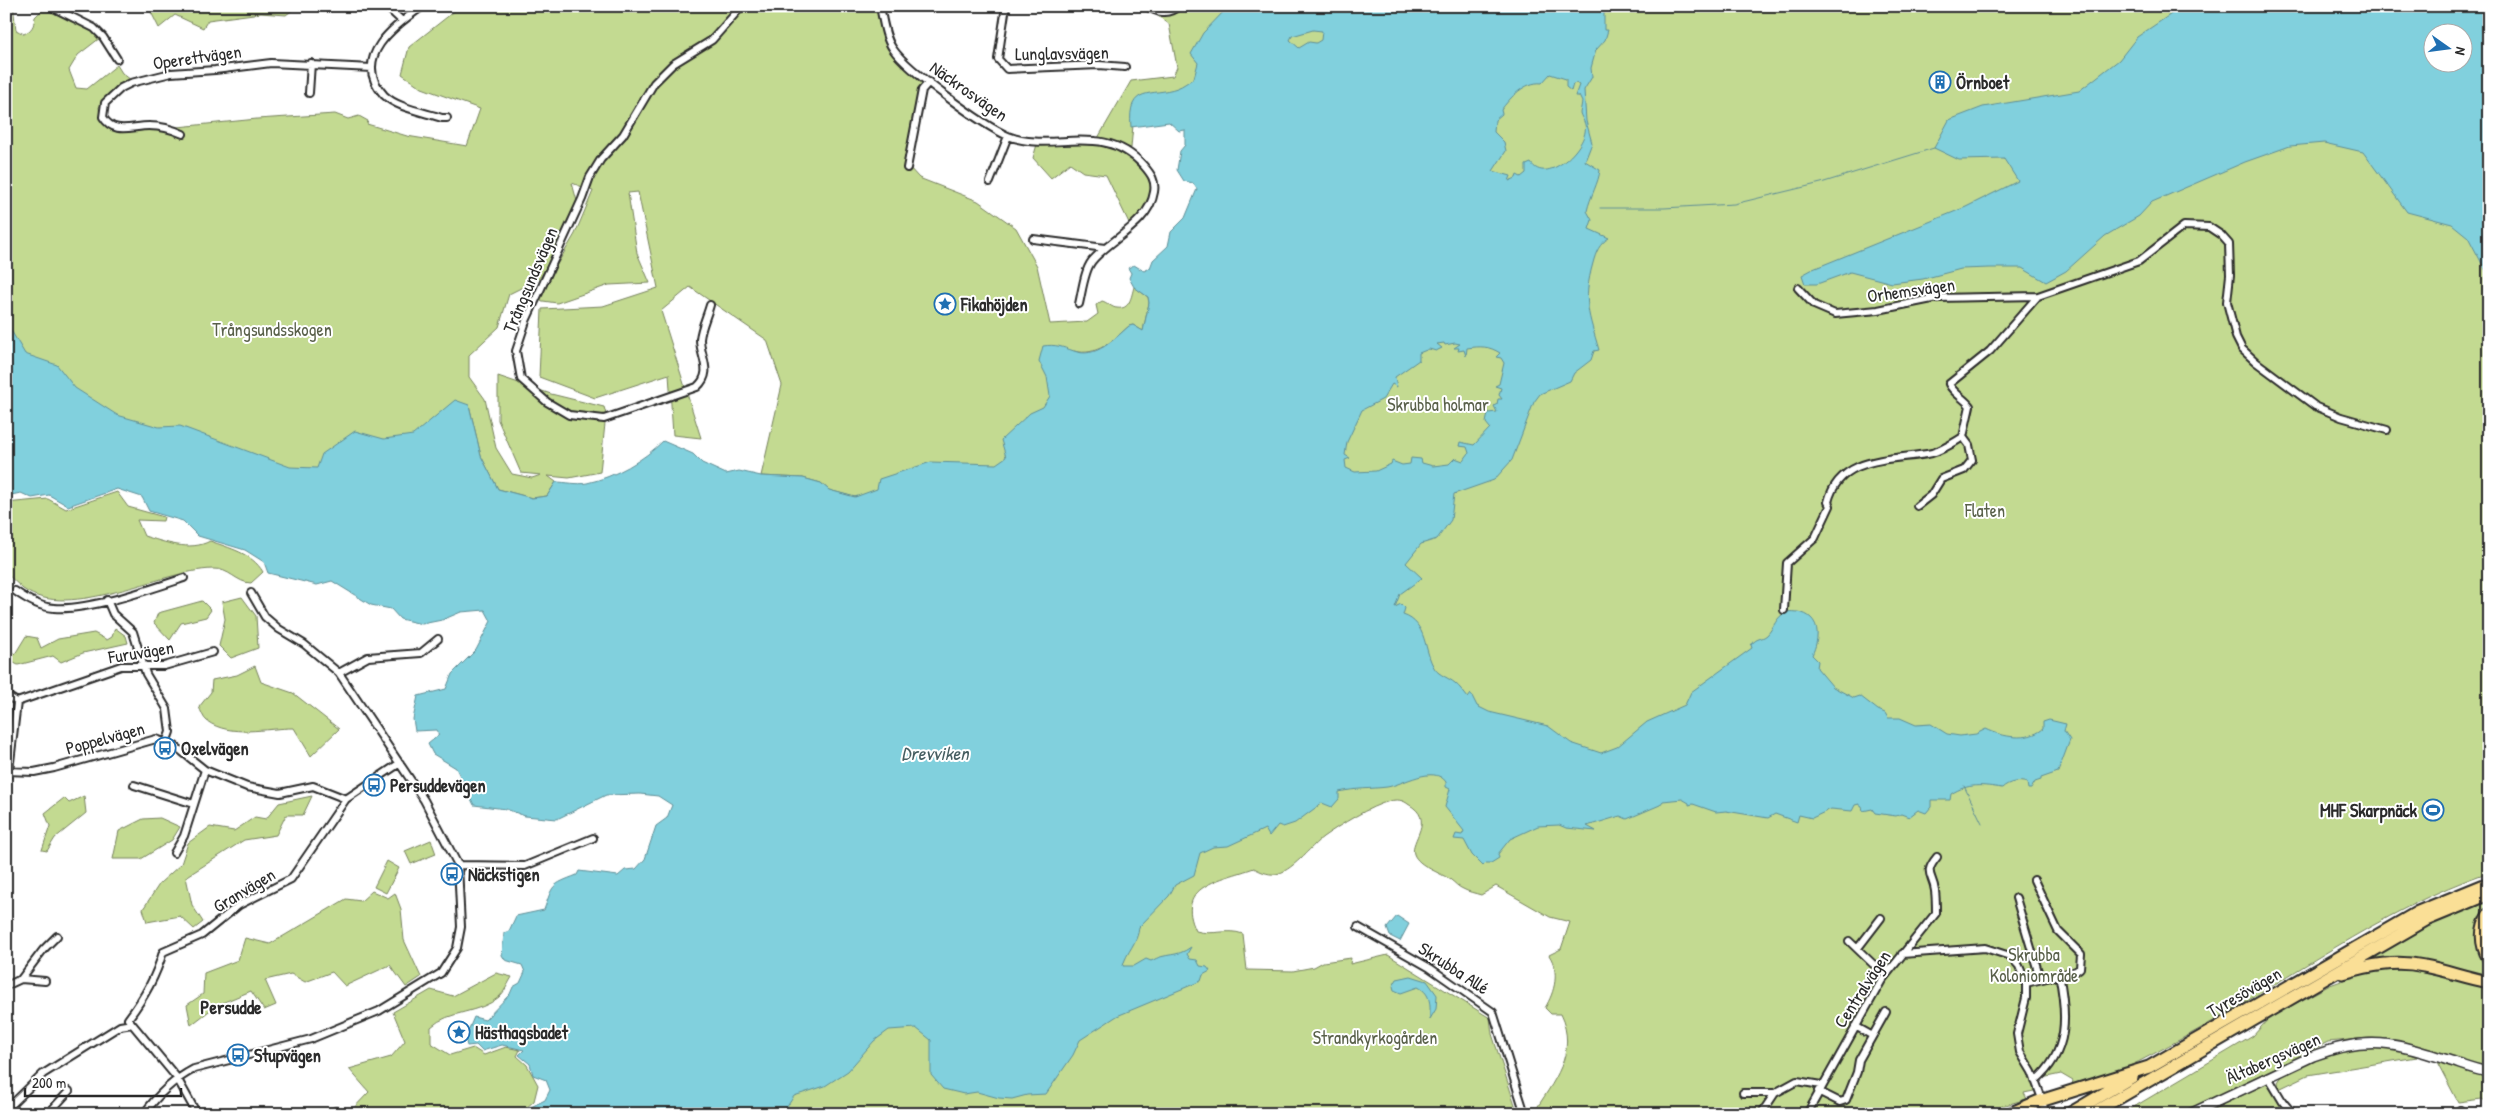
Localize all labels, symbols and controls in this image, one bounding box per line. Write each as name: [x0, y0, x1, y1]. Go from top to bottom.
north arrow: [2422, 22, 2472, 72]
street label: Operettvägen: [151, 38, 243, 76]
street label: Lunglavsvägen: [1015, 40, 1109, 66]
text: N: [2451, 45, 2471, 58]
street label: Näckrosvägen: [925, 55, 1013, 127]
building icon: Örnboet: [1928, 70, 1952, 94]
place label: Örnboet: [1956, 70, 2010, 95]
street label: Trångsundsvägen: [497, 223, 563, 337]
street label: Orhemsvägen: [1865, 271, 1957, 309]
place icon: Fikahöjden: [933, 292, 957, 316]
place label: Fikahöjden: [960, 292, 1028, 317]
park label: Trångsundsskogen: [212, 317, 332, 342]
park label: Skrubba holmar: [1387, 392, 1489, 417]
park label: Flaten: [1964, 498, 2005, 523]
street label: Furuvägen: [106, 635, 175, 670]
street label: Poppelvägen: [63, 715, 147, 761]
bus stop icon: Oxelvägen: [153, 736, 177, 760]
place label: Oxelvägen: [181, 736, 249, 762]
water label: Drevviken: [901, 740, 970, 766]
bus stop icon: Persuddevägen: [362, 773, 386, 797]
place label: Persuddevägen: [390, 773, 486, 799]
place label: MHF Skarpnäck: [2320, 798, 2418, 824]
sports icon: MHF Skarpnäck: [2421, 798, 2445, 822]
street label: Granvägen: [208, 862, 280, 918]
bus stop icon: Näckstigen: [440, 862, 464, 886]
place label: Näckstigen: [468, 862, 540, 888]
street label: Skrubba Allé: [1414, 936, 1494, 1000]
park label: Skrubba Koloniområde: [1990, 942, 2078, 988]
street label: Centralvägen: [1828, 945, 1896, 1033]
street label: Tyresövägen: [2202, 961, 2286, 1023]
district label: Persudde: [200, 994, 262, 1020]
place icon: Hästhagsbadet: [447, 1020, 471, 1044]
place label: Hästhagsbadet: [475, 1020, 569, 1046]
park label: Strandkyrkogården: [1313, 1025, 1437, 1050]
street label: Ältabergsvägen: [2222, 1026, 2324, 1090]
bus stop icon: Stupvägen: [226, 1043, 250, 1067]
place label: Stupvägen: [254, 1043, 321, 1069]
scale bar: [25, 1065, 181, 1097]
text: 200 m: [32, 1072, 66, 1093]

